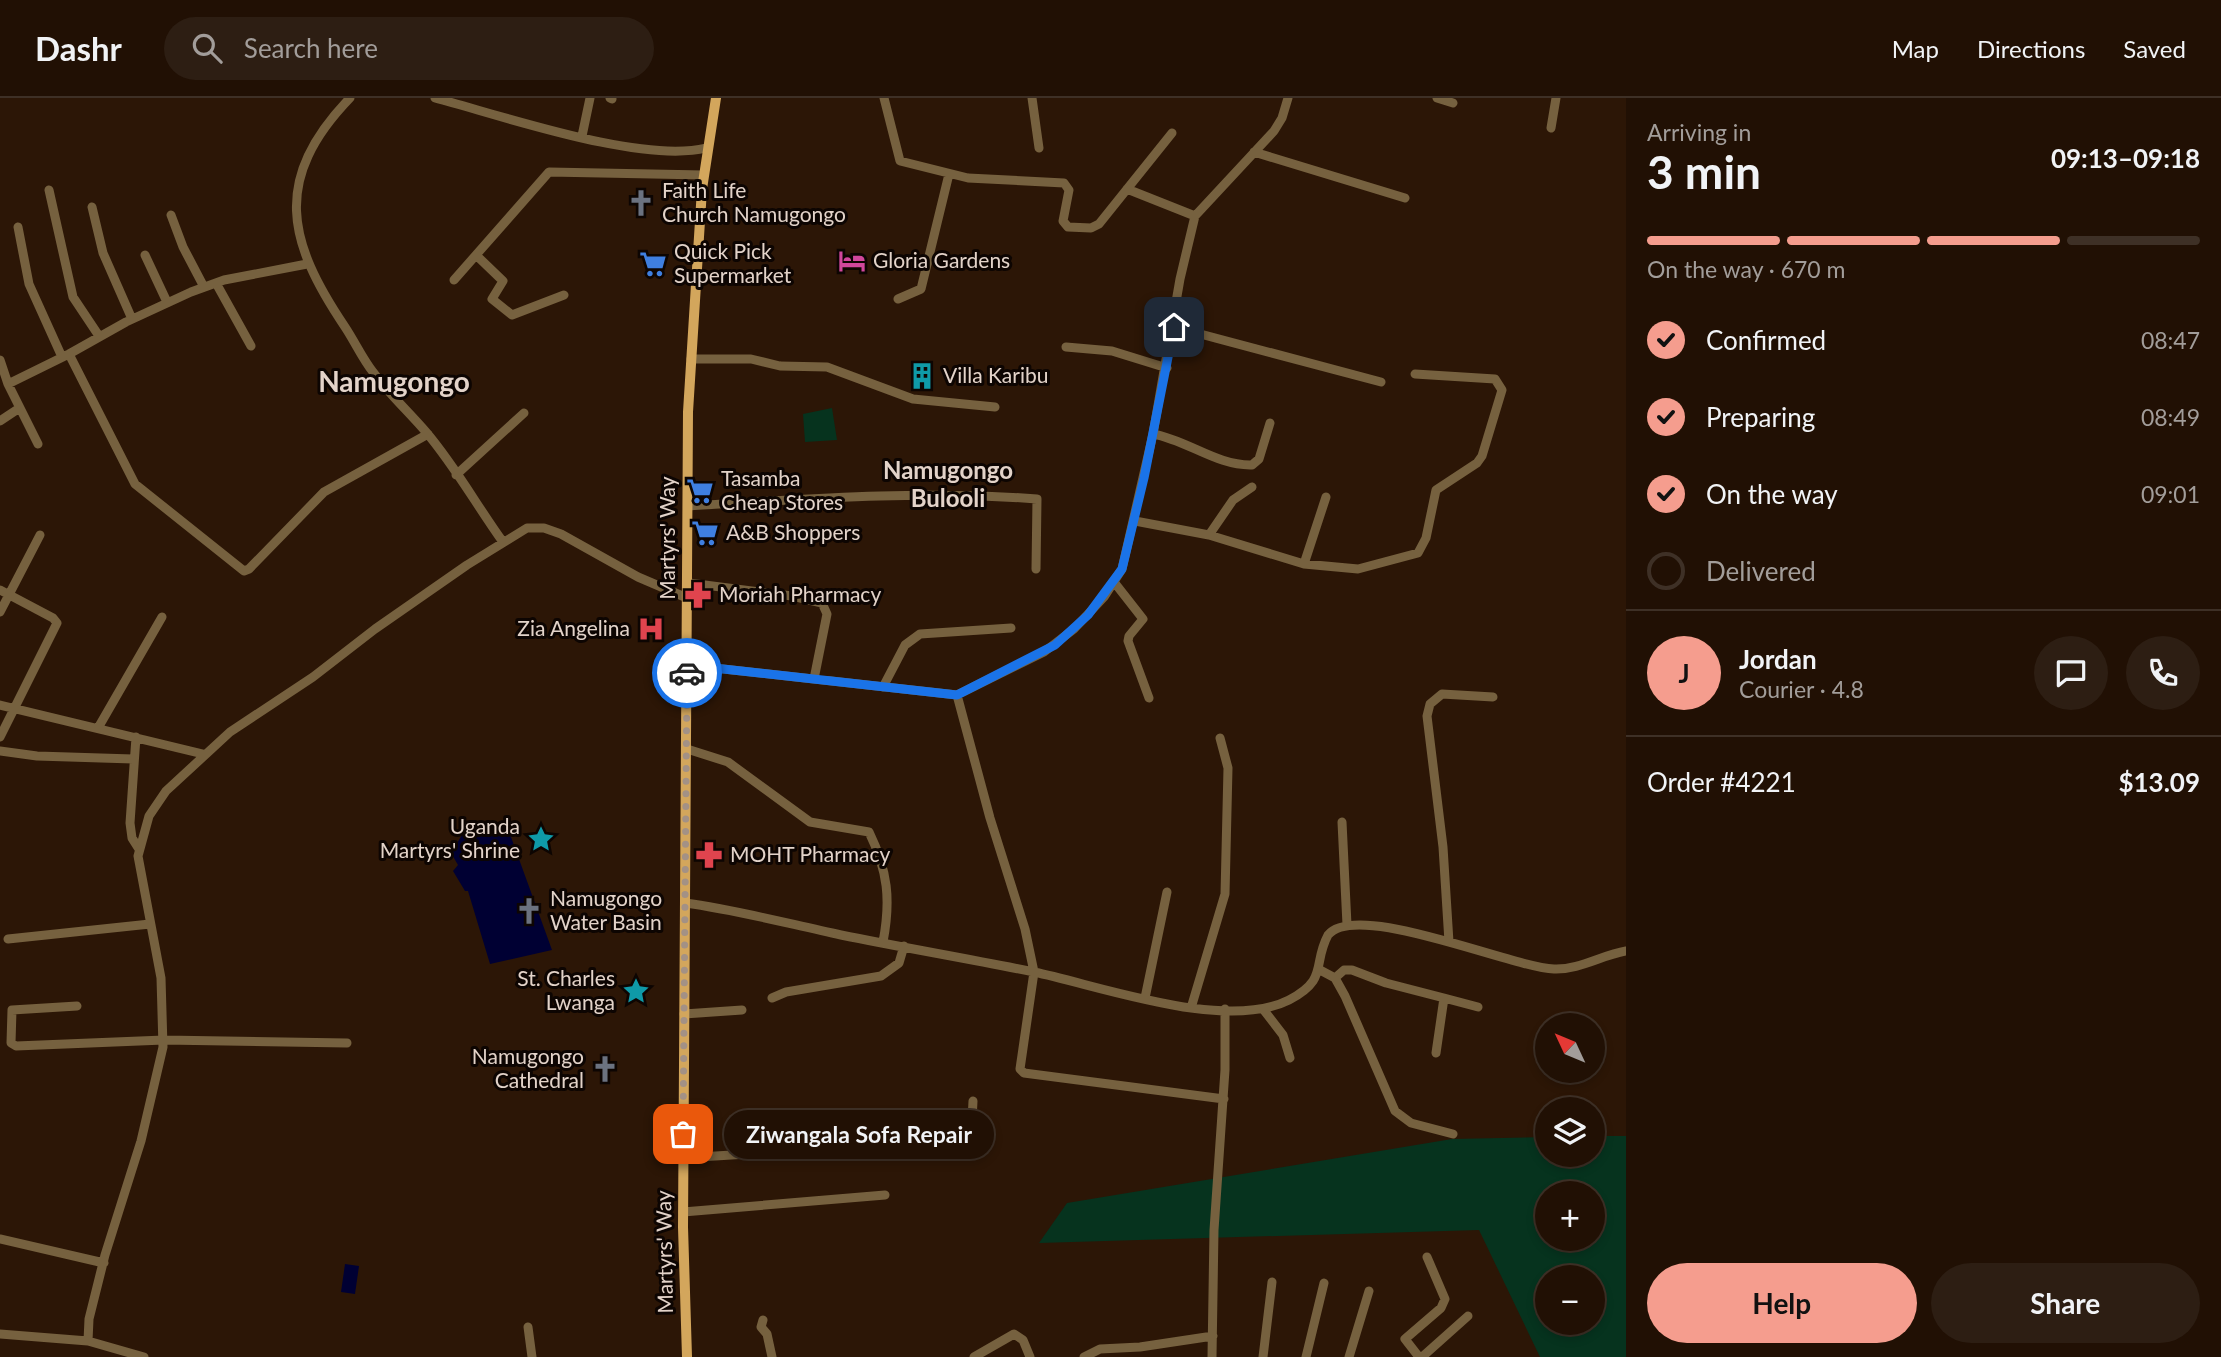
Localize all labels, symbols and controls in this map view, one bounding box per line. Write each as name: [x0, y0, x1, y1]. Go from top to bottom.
search box: [164, 17, 654, 80]
text: Dashr: [35, 28, 122, 68]
icon: search: [188, 29, 226, 67]
text: Search here: [244, 32, 378, 64]
text: Map: [1892, 34, 1939, 63]
text: Directions: [1977, 34, 2085, 63]
text: Saved: [2123, 34, 2186, 63]
text: Arriving in: [1647, 118, 1751, 146]
text: 09:13–09:18: [2051, 142, 2200, 174]
text: 3 min: [1647, 144, 1761, 199]
place label: Faith Life Church Namugongo: [662, 177, 846, 226]
church icon: Faith Life Church Namugongo: [626, 188, 656, 218]
place label: Quick Pick Supermarket: [674, 238, 792, 287]
hotel icon: Gloria Gardens: [837, 246, 867, 276]
place label: Gloria Gardens: [873, 247, 1010, 272]
supermarket icon: Quick Pick Supermarket: [638, 249, 668, 279]
text: On the way · 670 m: [1647, 255, 1846, 283]
pin: [1144, 297, 1204, 357]
icon: home: [1155, 308, 1193, 346]
icon: check: [1647, 321, 1685, 359]
text: Confirmed: [1706, 324, 1826, 356]
text: 08:47: [2141, 326, 2200, 354]
building icon: Villa Karibu: [907, 361, 937, 391]
place label: Villa Karibu: [943, 362, 1048, 387]
district label: Namugongo: [318, 364, 470, 398]
icon: check: [1647, 398, 1685, 436]
text: Preparing: [1706, 401, 1815, 433]
text: 08:49: [2141, 403, 2200, 431]
district label: Namugongo Bulooli: [883, 455, 1013, 512]
place label: Tasamba Cheap Stores: [721, 465, 843, 514]
icon: check: [1647, 475, 1685, 513]
street label: Martyrs' Way: [654, 476, 679, 600]
supermarket icon: Tasamba Cheap Stores: [685, 476, 715, 506]
text: On the way: [1706, 478, 1838, 510]
text: 09:01: [2141, 480, 2200, 508]
supermarket icon: A&B Shoppers: [690, 518, 720, 548]
place label: A&B Shoppers: [726, 519, 860, 544]
text: Delivered: [1706, 555, 1816, 587]
pharmacy icon: Moriah Pharmacy: [683, 580, 713, 610]
place label: Moriah Pharmacy: [719, 581, 881, 606]
hospital icon: Zia Angelina: [636, 614, 666, 644]
place label: Zia Angelina: [517, 615, 630, 640]
button: chat: [2034, 636, 2108, 710]
button: phone: [2126, 636, 2200, 710]
courier: [652, 638, 722, 708]
text: Jordan: [1739, 643, 1817, 675]
icon: car: [668, 654, 706, 692]
text: J: [1678, 657, 1690, 689]
text: Courier · 4.8: [1739, 675, 1864, 703]
text: Order #4221: [1647, 766, 1796, 798]
text: $13.09: [2118, 766, 2200, 798]
place label: Uganda Martyrs' Shrine: [380, 813, 520, 862]
place icon: Uganda Martyrs' Shrine: [526, 824, 556, 854]
pharmacy icon: MOHT Pharmacy: [694, 840, 724, 870]
place label: MOHT Pharmacy: [730, 841, 891, 866]
place label: Namugongo Water Basin: [550, 885, 662, 934]
church icon: Namugongo Water Basin: [514, 896, 544, 926]
place label: St. Charles Lwanga: [517, 965, 615, 1014]
place icon: St. Charles Lwanga: [621, 976, 651, 1006]
north arrow: [1535, 1013, 1605, 1083]
map controls: [1535, 1013, 1605, 1335]
place label: Namugongo Cathedral: [472, 1043, 584, 1092]
church icon: Namugongo Cathedral: [590, 1054, 620, 1084]
button: layers: [1535, 1097, 1605, 1167]
pin: [653, 1104, 713, 1164]
callout: Ziwangala Sofa Repair: [725, 1110, 994, 1158]
icon: bag: [664, 1115, 702, 1153]
text: Ziwangala Sofa Repair: [746, 1120, 972, 1148]
button: +: [1535, 1181, 1605, 1251]
street label: Martyrs' Way: [650, 1190, 677, 1314]
button: Help: [1647, 1263, 1917, 1343]
button: Share: [1931, 1263, 2200, 1343]
button: −: [1535, 1265, 1605, 1335]

